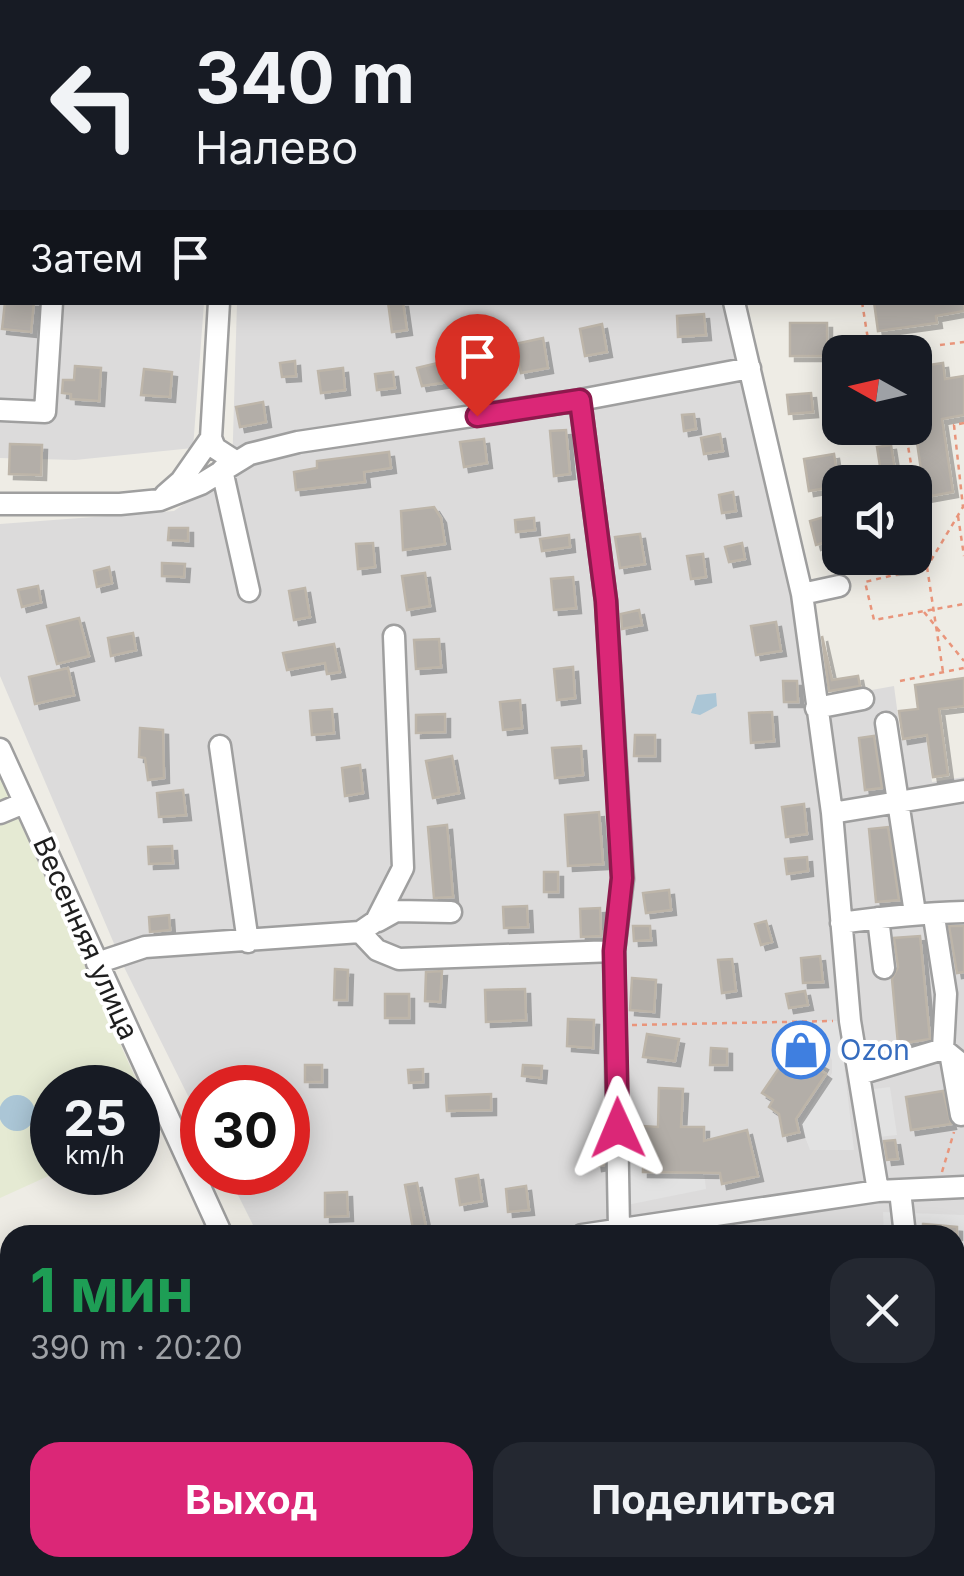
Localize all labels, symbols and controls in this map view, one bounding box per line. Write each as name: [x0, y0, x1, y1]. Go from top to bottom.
text: 340 m: [195, 35, 415, 120]
icon: left: [30, 40, 160, 170]
text: Налево: [195, 120, 358, 175]
icon: arrive: [163, 230, 218, 285]
text: Затем: [30, 235, 143, 281]
pin: [435, 314, 520, 417]
icon: arrive: [450, 329, 505, 384]
north arrow: [822, 335, 932, 445]
map controls: [822, 335, 932, 575]
button: sound: [822, 465, 932, 575]
street label: Весенняя улица: [26, 831, 146, 1045]
shop icon: Ozon: [771, 1020, 831, 1080]
place label: Ozon: [840, 1033, 910, 1067]
speed limit sign: 30: [180, 1065, 310, 1195]
position arrow: [566, 1076, 670, 1180]
text: 25: [63, 1088, 127, 1148]
text: km/h: [65, 1140, 125, 1170]
text: 1 мин: [30, 1254, 194, 1326]
button: close: [830, 1258, 935, 1363]
text: 390 m · 20:20: [30, 1328, 243, 1367]
button: Выход: [30, 1442, 473, 1557]
button: Поделиться: [493, 1442, 935, 1557]

